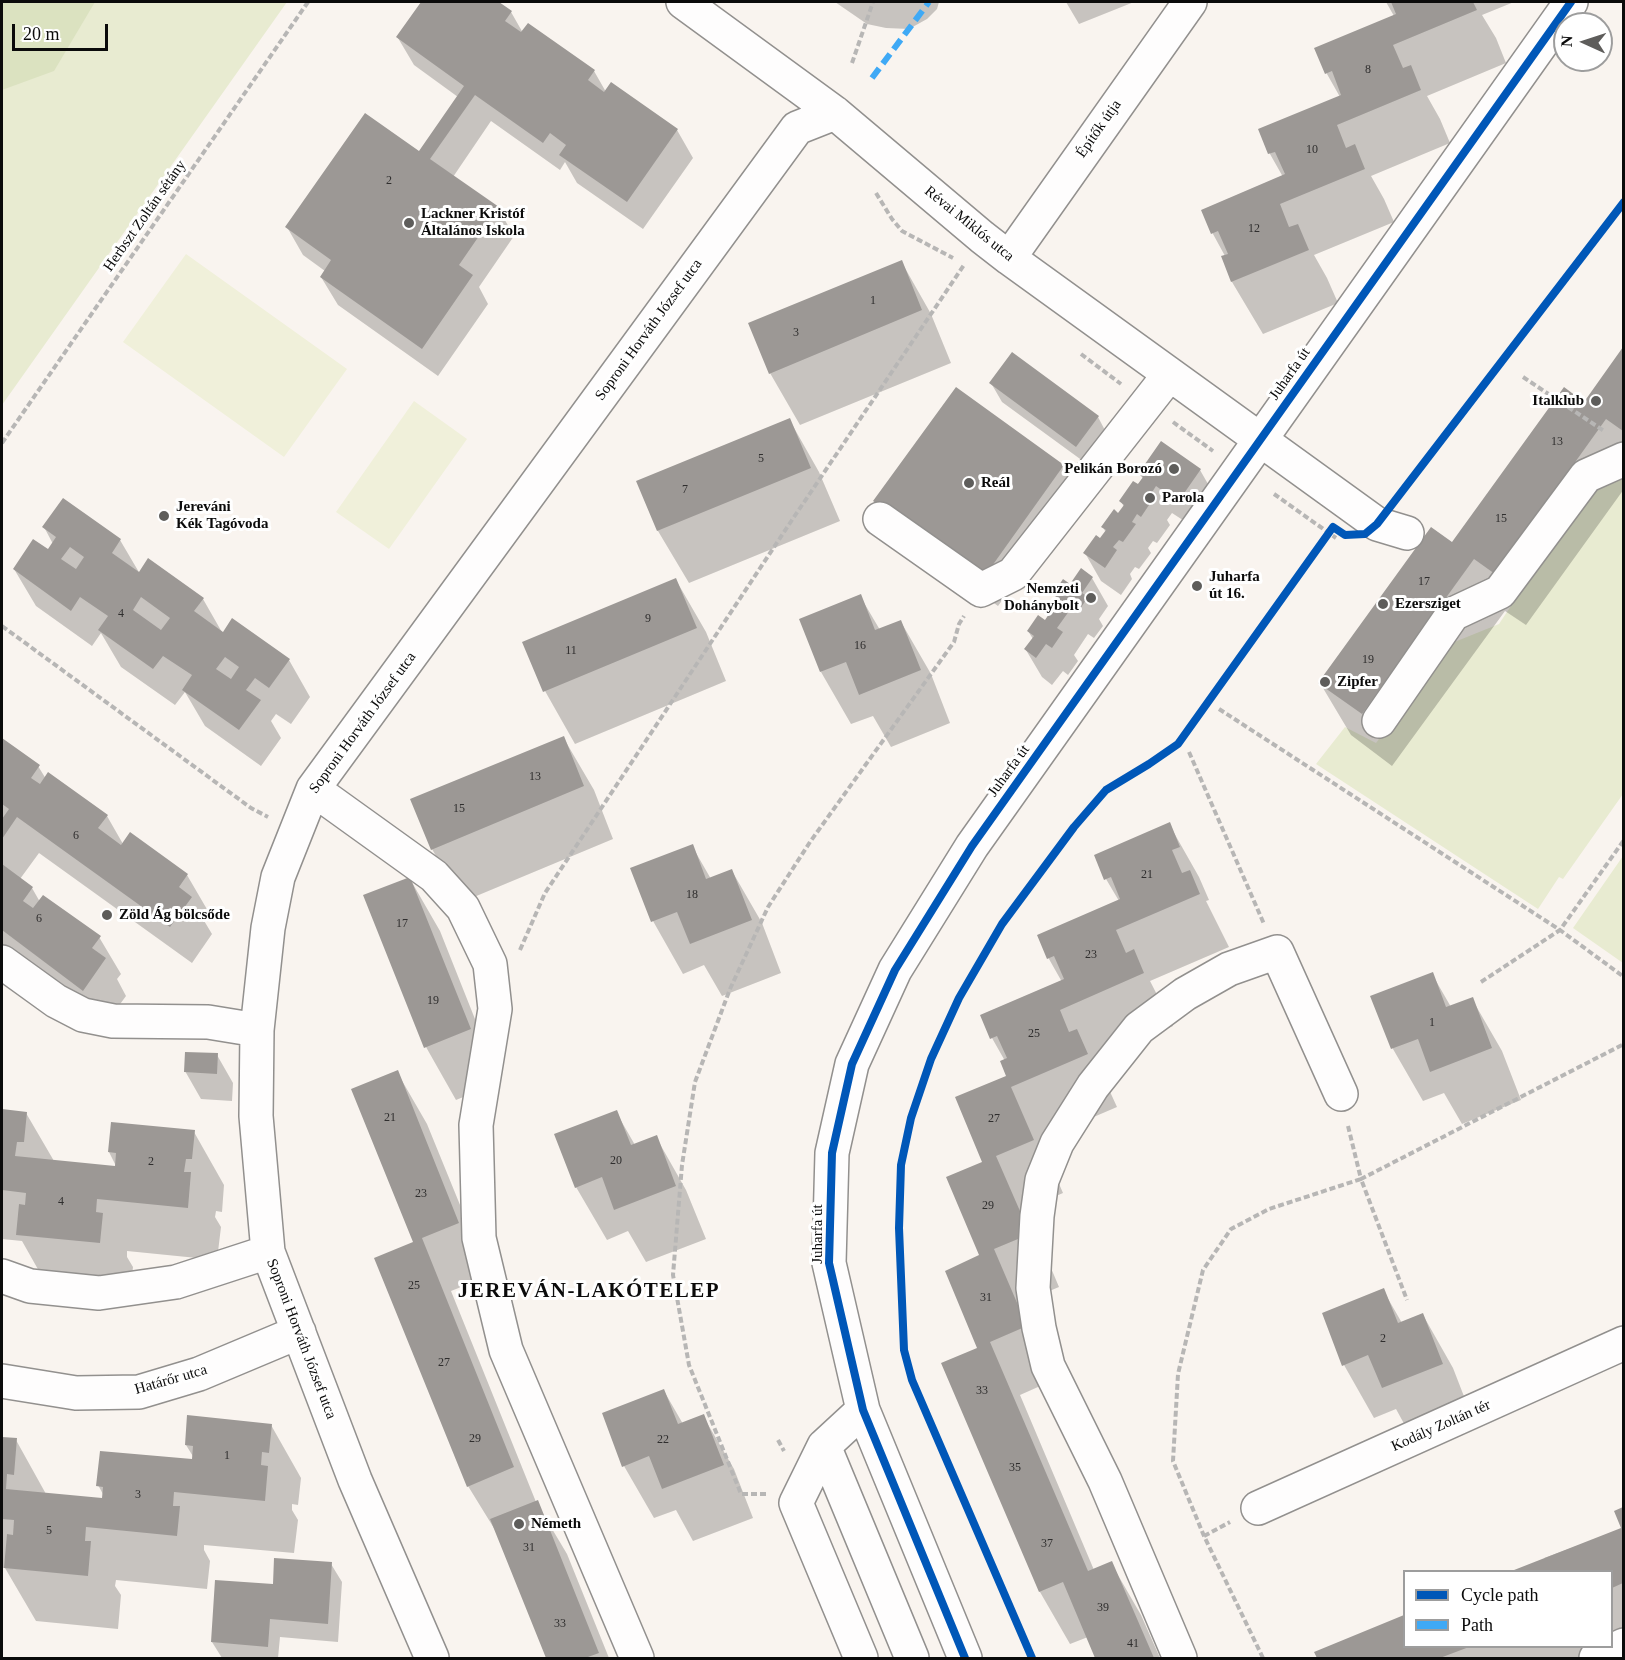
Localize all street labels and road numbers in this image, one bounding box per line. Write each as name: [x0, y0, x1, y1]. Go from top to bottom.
street label: Építők útja: [1073, 97, 1125, 161]
street label: Herbszt Zoltán sétány: [100, 157, 190, 275]
street label: Révai Miklós utca: [921, 182, 1017, 266]
street label: Soproni Horváth József utca: [592, 256, 706, 404]
street label: Juharfa út: [1266, 344, 1314, 404]
street label: Soproni Horváth József utca: [306, 649, 420, 797]
street label: Juharfa út: [984, 742, 1034, 800]
street label: Juharfa út: [809, 1204, 827, 1264]
street label: Soproni Horváth József utca: [262, 1256, 340, 1422]
street label: Határőr utca: [133, 1361, 209, 1399]
street label: Kodály Zoltán tér: [1389, 1396, 1493, 1456]

